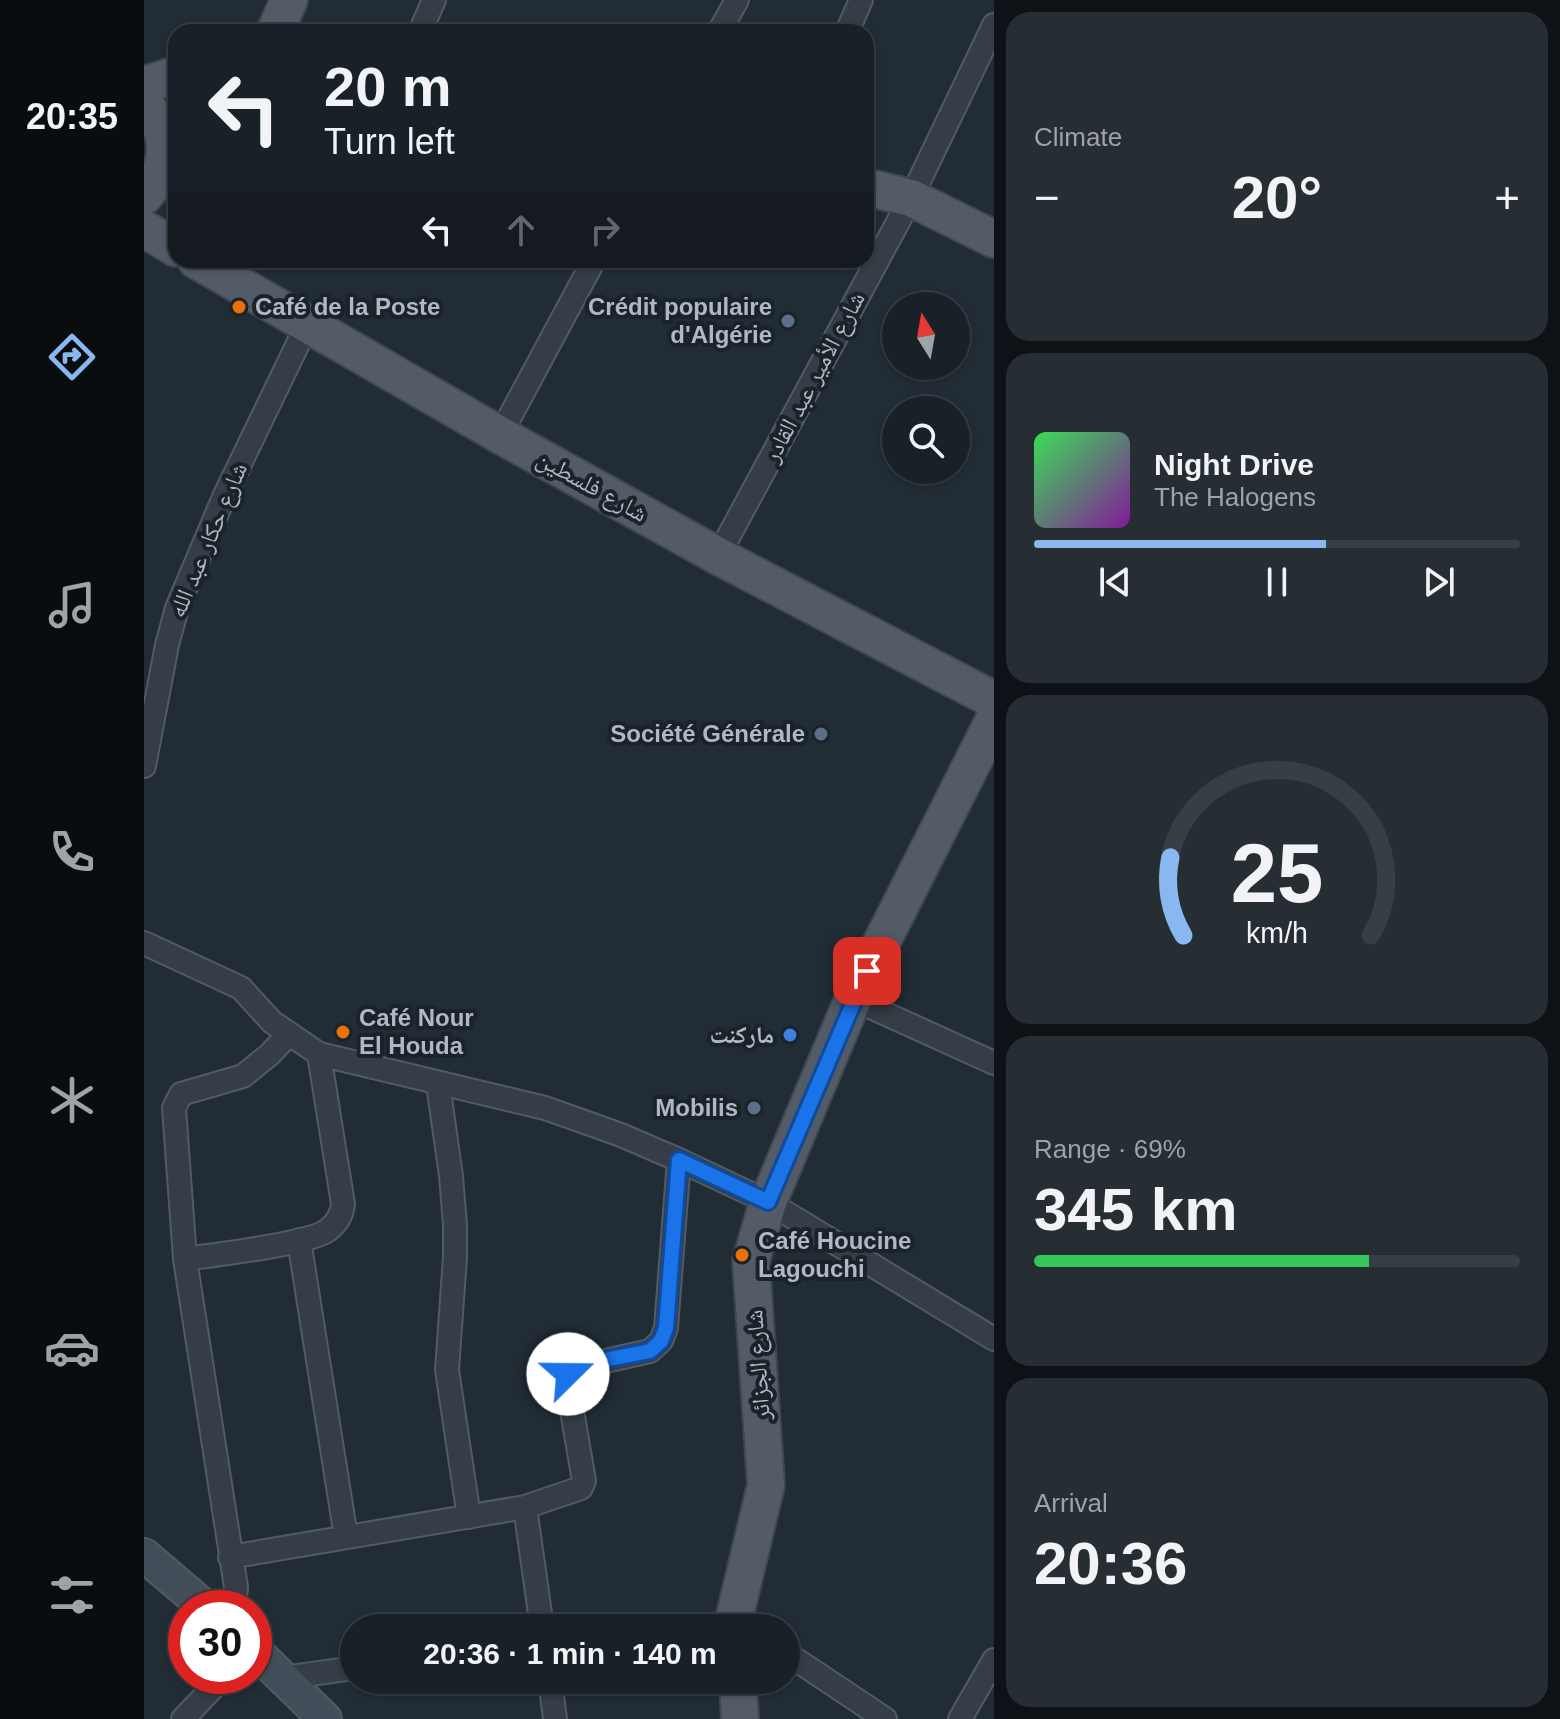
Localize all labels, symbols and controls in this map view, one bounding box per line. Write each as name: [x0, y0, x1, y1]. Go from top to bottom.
text: 20 m: [324, 55, 452, 118]
icon: left: [192, 56, 296, 160]
text: 20:35: [26, 96, 118, 137]
text: Turn left: [324, 121, 455, 162]
text: Climate: [1034, 122, 1122, 152]
text: 20°: [1232, 164, 1322, 231]
text: −: [1034, 173, 1060, 222]
text: +: [1494, 173, 1520, 222]
icon: left: [415, 208, 459, 252]
icon: ahead: [499, 208, 543, 252]
icon: right: [583, 208, 627, 252]
street label: شارع الأمير عبد القادر: [757, 287, 872, 468]
north arrow: [882, 292, 970, 380]
map controls: [882, 292, 970, 484]
place label: Café de la Poste: [255, 293, 440, 320]
place label: Crédit populaire d'Algérie: [588, 293, 772, 348]
marker: Café de la Poste: [230, 298, 248, 316]
marker: Crédit populaire d'Algérie: [779, 312, 797, 330]
icon: directions: [44, 329, 100, 385]
button: search: [882, 396, 970, 484]
street label: شارع فلسطين: [531, 444, 652, 529]
text: Night Drive: [1154, 448, 1314, 481]
street label: شارع حكار عبد الله: [163, 458, 254, 622]
text: The Halogens: [1154, 482, 1316, 512]
icon: previous: [1093, 560, 1137, 604]
icon: pause: [1255, 560, 1299, 604]
icon: next: [1417, 560, 1461, 604]
icon: music: [44, 577, 100, 633]
place label: Société Générale: [610, 720, 805, 747]
marker: Société Générale: [812, 725, 830, 743]
icon: phone: [44, 824, 100, 880]
text: 25: [1231, 826, 1323, 919]
text: km/h: [1246, 917, 1308, 949]
pin: [833, 937, 901, 1005]
icon: arrive: [845, 949, 889, 993]
place label: Café Nour El Houda: [359, 1004, 474, 1059]
place label: ماركنت: [709, 1021, 774, 1048]
marker: Café Nour El Houda: [334, 1023, 352, 1041]
marker: ماركنت: [781, 1026, 799, 1044]
icon: climate: [44, 1072, 100, 1128]
place label: Mobilis: [655, 1094, 738, 1121]
marker: Mobilis: [745, 1099, 763, 1117]
text: Range · 69%: [1034, 1134, 1186, 1164]
text: 345 km: [1034, 1176, 1238, 1243]
place label: Café Houcine Lagouchi: [758, 1227, 911, 1282]
marker: Café Houcine Lagouchi: [733, 1246, 751, 1264]
street label: شارع الجزائر: [740, 1309, 777, 1422]
icon: car: [44, 1320, 100, 1376]
position arrow: [526, 1332, 610, 1416]
text: Arrival: [1034, 1488, 1108, 1518]
text: 20:36: [1034, 1530, 1187, 1597]
icon: filters: [44, 1567, 100, 1623]
speed limit sign: 30: [168, 1590, 272, 1694]
text: 20:36 · 1 min · 140 m: [423, 1637, 717, 1670]

